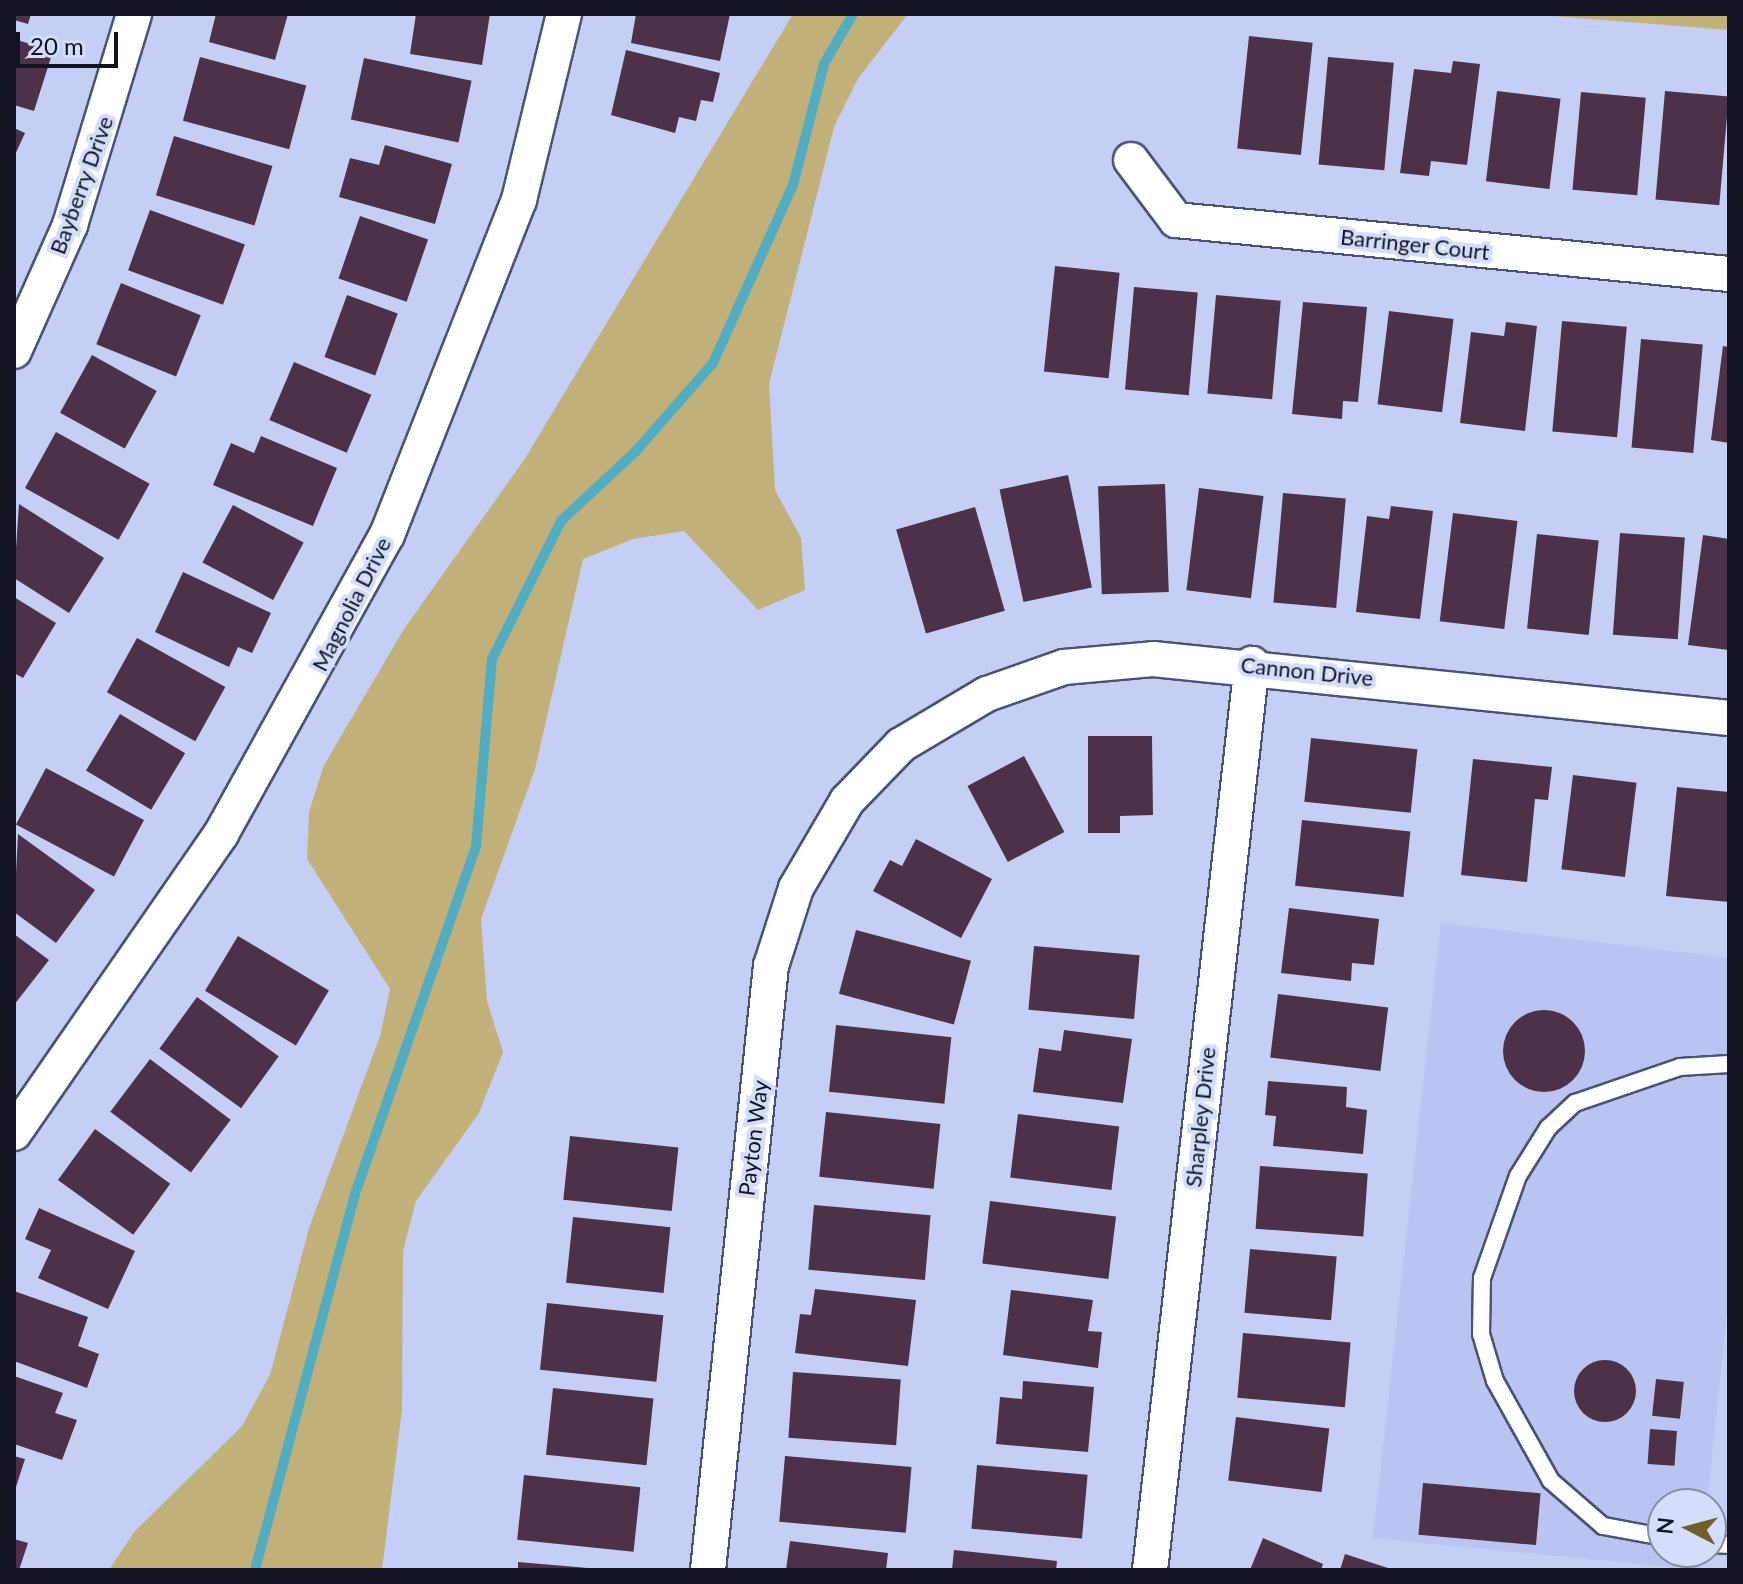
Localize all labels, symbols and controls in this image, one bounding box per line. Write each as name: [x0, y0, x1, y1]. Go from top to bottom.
scale bar: [20, 16, 122, 66]
text: 20 m: [30, 31, 84, 60]
street label: Bayberry Drive: [44, 112, 118, 258]
street label: Barringer Court: [1339, 223, 1491, 265]
street label: Magnolia Drive: [306, 533, 396, 675]
street label: Cannon Drive: [1239, 651, 1375, 691]
street label: Sharpley Drive: [1179, 1045, 1221, 1189]
street label: Payton Way: [733, 1079, 773, 1197]
north arrow: [1647, 1488, 1727, 1568]
text: N: [1650, 1516, 1679, 1535]

